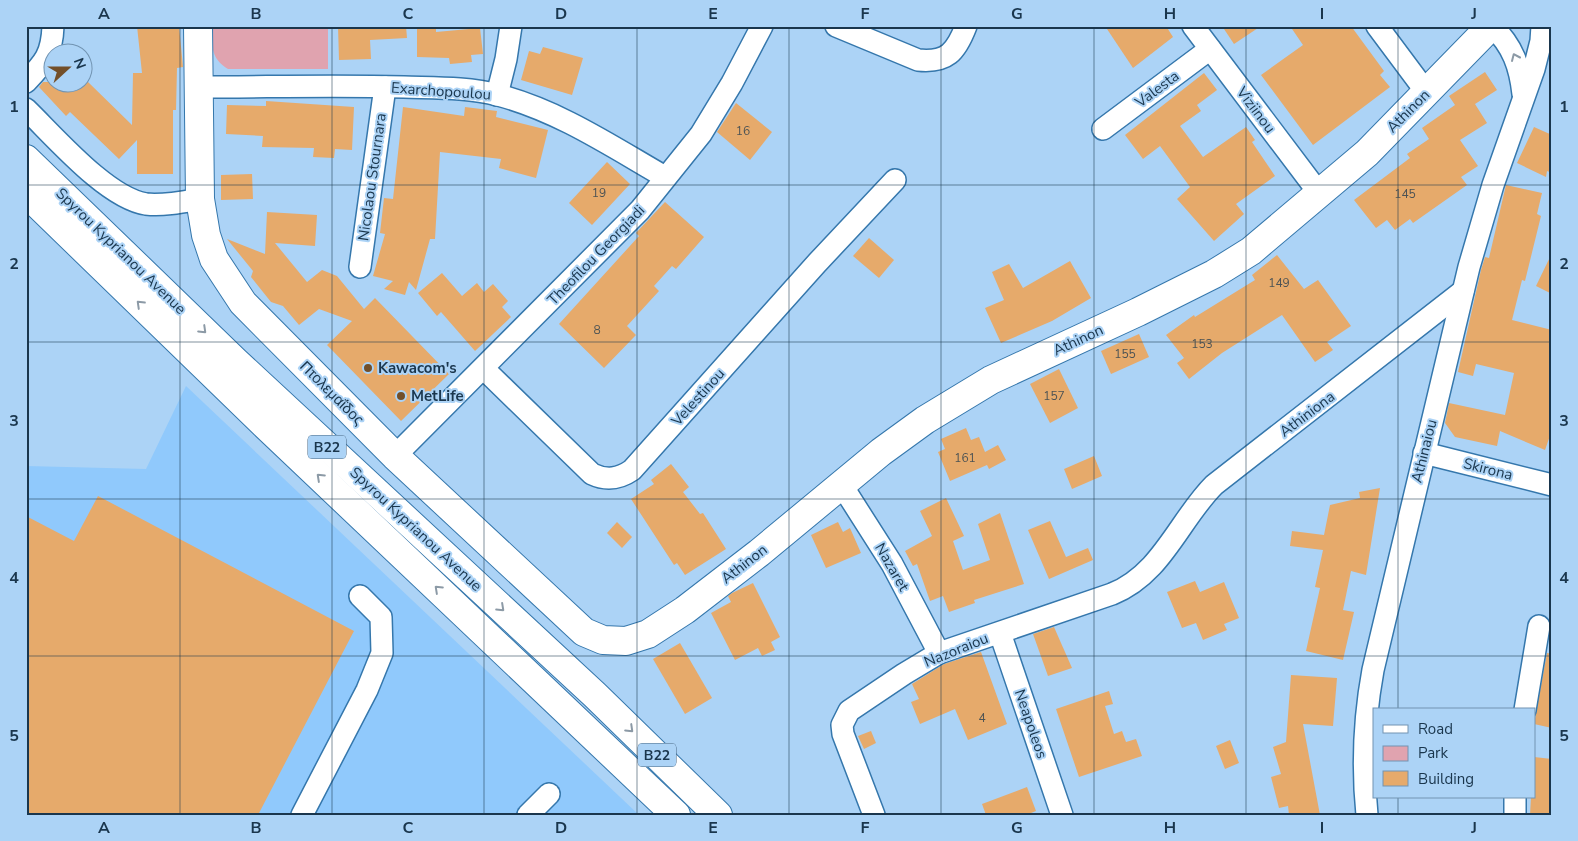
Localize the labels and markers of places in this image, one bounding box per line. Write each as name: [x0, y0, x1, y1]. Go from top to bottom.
place label: Kawacom's: [378, 358, 457, 378]
marker: Kawacom's: [362, 362, 374, 374]
place label: MetLife: [411, 386, 464, 406]
marker: MetLife: [395, 390, 407, 402]

